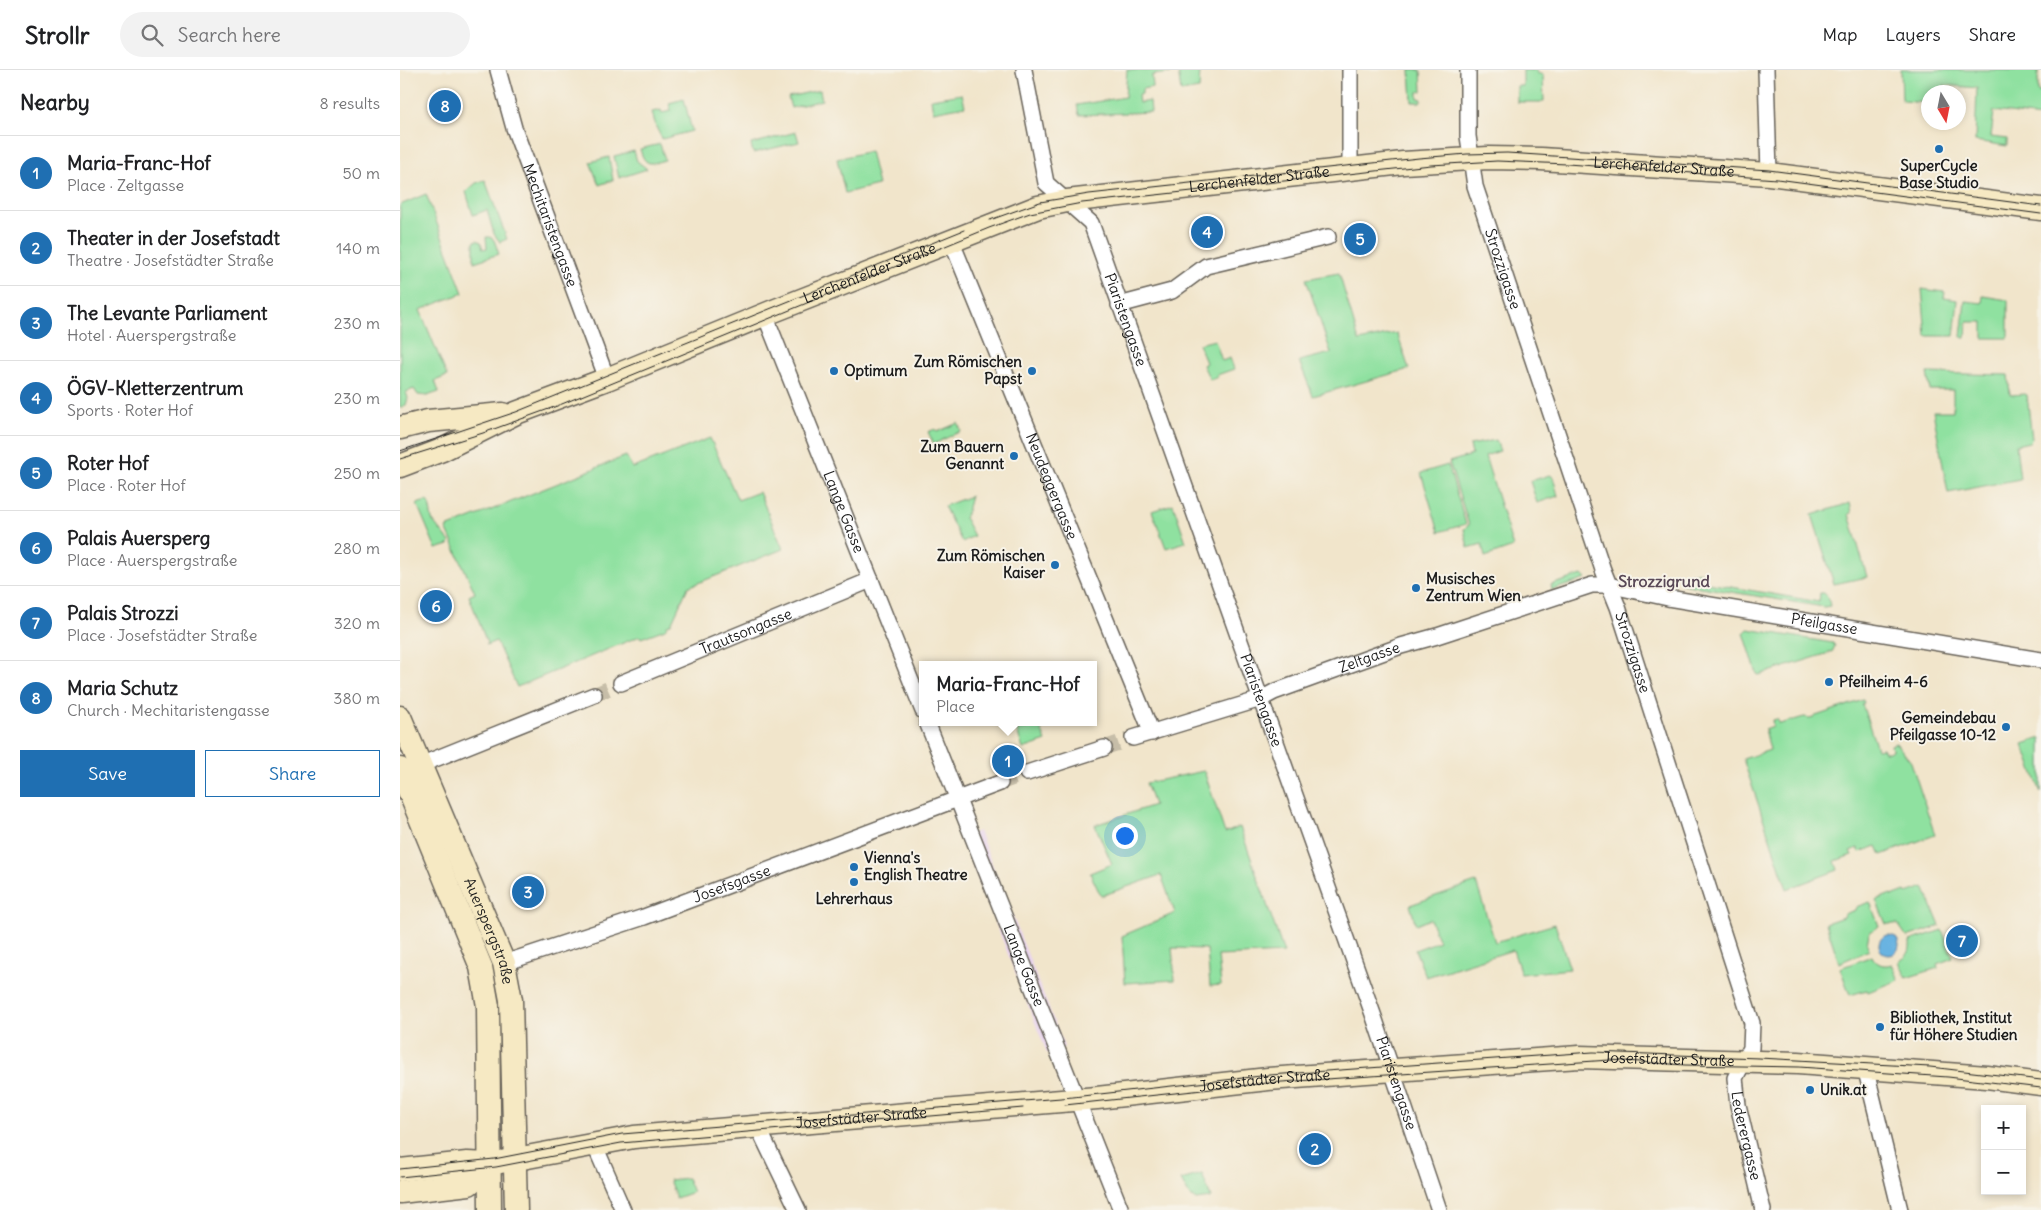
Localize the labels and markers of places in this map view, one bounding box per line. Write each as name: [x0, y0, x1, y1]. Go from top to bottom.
pin: 8: [429, 87, 461, 125]
marker: SuperCycle Base Studio: [1933, 143, 1945, 155]
place label: SuperCycle Base Studio: [1899, 156, 1979, 192]
pin: 4: [1191, 213, 1223, 251]
pin: 5: [1344, 220, 1376, 258]
place label: Zum Römischen Papst: [914, 352, 1023, 389]
place label: Optimum: [844, 361, 907, 381]
marker: Optimum: [828, 365, 840, 377]
marker: Zum Römischen Papst: [1026, 365, 1038, 377]
place label: Zum Bauern Genannt: [920, 437, 1005, 473]
marker: Zum Bauern Genannt: [1008, 450, 1020, 462]
place label: Zum Römischen Kaiser: [937, 546, 1046, 582]
marker: Zum Römischen Kaiser: [1049, 559, 1061, 571]
place label: Musisches Zentrum Wien: [1426, 569, 1521, 605]
marker: Musisches Zentrum Wien: [1410, 582, 1422, 594]
pin: 6: [420, 587, 452, 625]
place label: Pfeilheim 4-6: [1839, 672, 1928, 691]
marker: Pfeilheim 4-6: [1823, 676, 1835, 688]
place label: Gemeindebau Pfeilgasse 10-12: [1890, 708, 1996, 745]
marker: Gemeindebau Pfeilgasse 10-12: [2000, 721, 2012, 733]
pin: 1: [992, 742, 1024, 780]
place label: Vienna's English Theatre: [864, 848, 968, 885]
marker: Vienna's English Theatre: [848, 861, 860, 873]
pin: 3: [512, 873, 544, 911]
marker: Lehrerhaus: [848, 876, 860, 888]
place label: Lehrerhaus: [815, 889, 893, 908]
pin: 7: [1946, 922, 1978, 960]
place label: Bibliothek, Institut für Höhere Studien: [1890, 1008, 2018, 1044]
marker: Bibliothek, Institut für Höhere Studien: [1874, 1021, 1886, 1033]
place label: Unik.at: [1820, 1080, 1867, 1099]
marker: Unik.at: [1804, 1084, 1816, 1096]
pin: 2: [1299, 1130, 1331, 1168]

